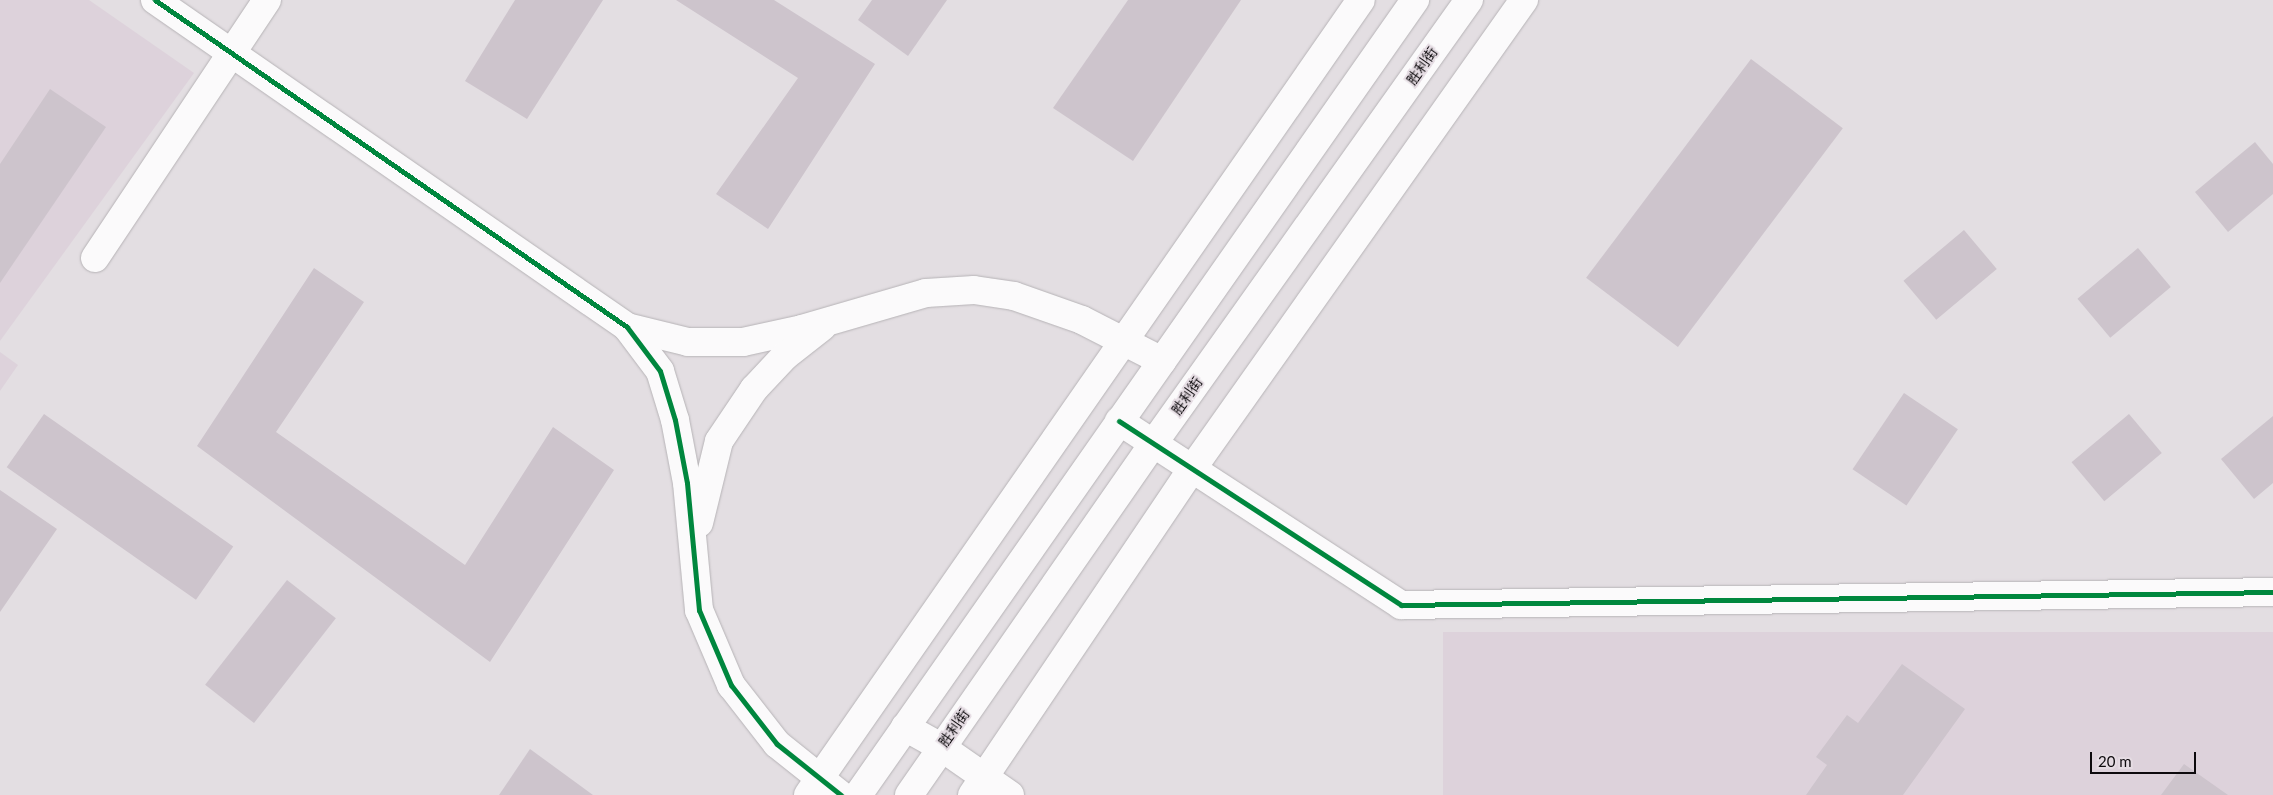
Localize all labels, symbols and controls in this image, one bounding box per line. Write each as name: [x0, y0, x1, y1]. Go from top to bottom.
street label: 胜利街: [1403, 44, 1441, 88]
street label: 胜利街: [1168, 374, 1206, 418]
street label: 胜利街: [935, 706, 973, 750]
scale bar: [2093, 742, 2199, 774]
text: 20 m: [2098, 752, 2132, 770]

